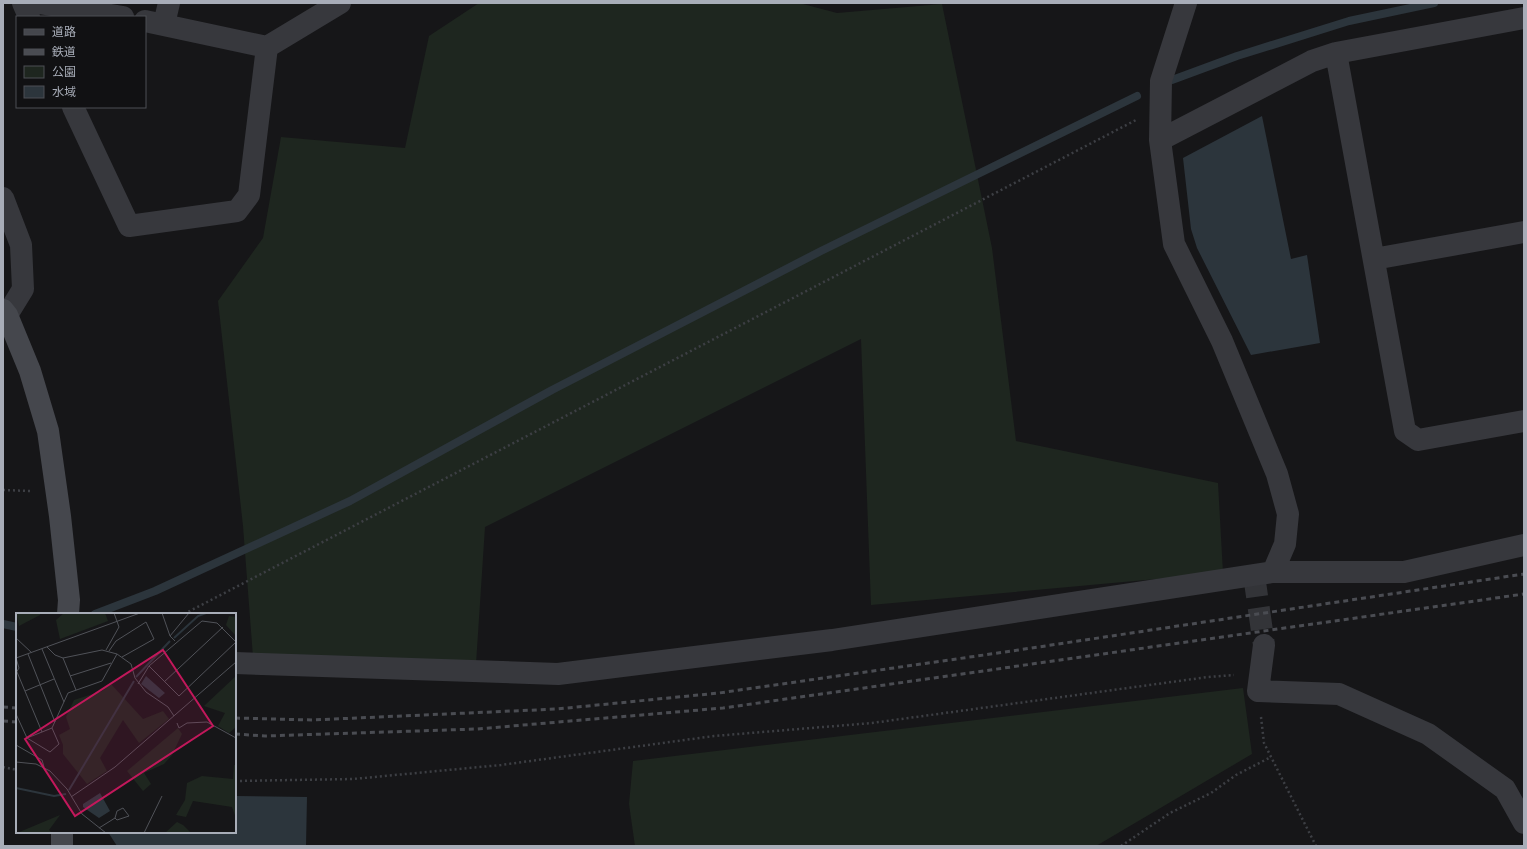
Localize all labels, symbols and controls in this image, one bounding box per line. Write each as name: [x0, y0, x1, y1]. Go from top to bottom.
legend: [16, 16, 146, 108]
text: 道路: [52, 25, 76, 38]
text: 鉄道: [52, 45, 76, 58]
text: 公園: [52, 65, 76, 78]
text: 水域: [52, 85, 76, 98]
inset map: [16, 613, 236, 833]

